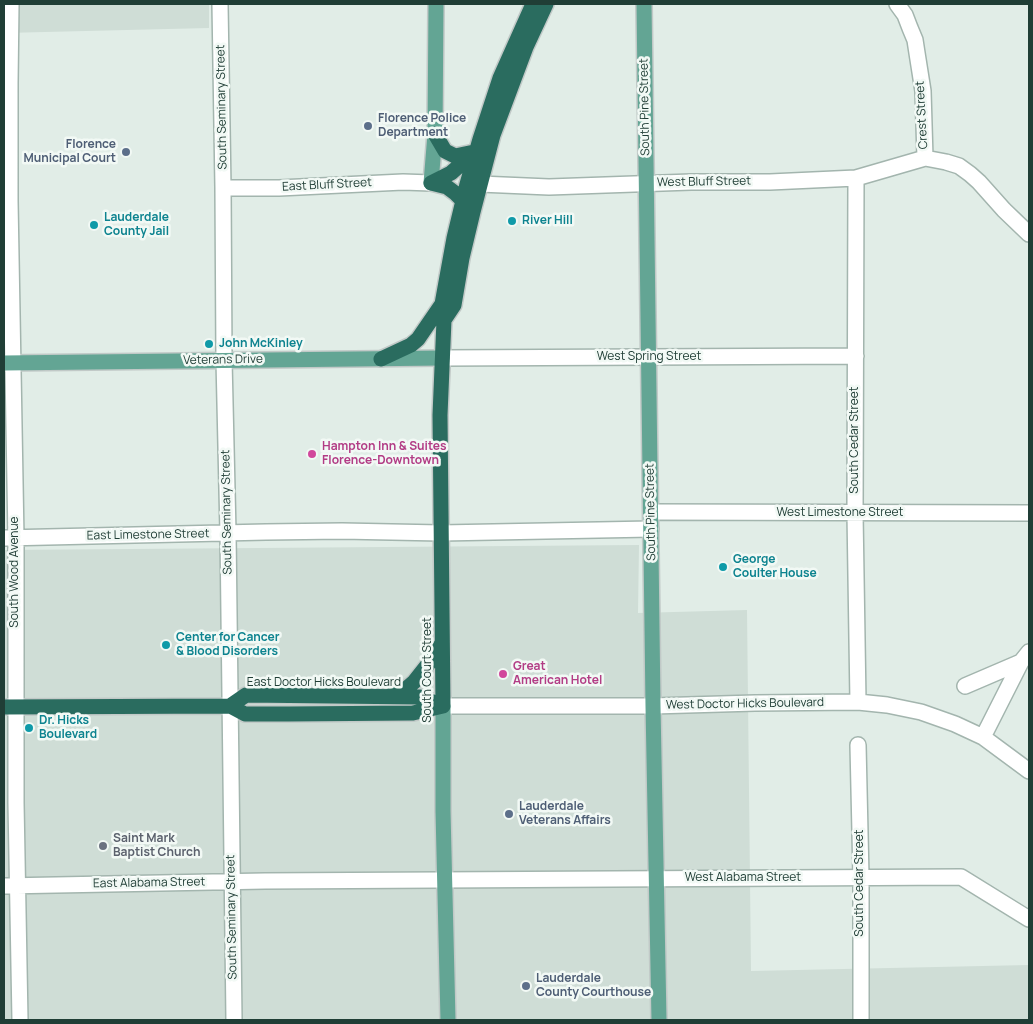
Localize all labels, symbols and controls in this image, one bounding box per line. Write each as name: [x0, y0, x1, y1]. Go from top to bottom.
street label: South Seminary Street: [214, 44, 230, 170]
street label: South Pine Street: [637, 58, 653, 156]
street label: Crest Street: [913, 80, 931, 150]
place label: Florence Police Department: [378, 112, 466, 140]
marker: Florence Police Department: [362, 120, 374, 132]
place label: Florence Municipal Court: [23, 138, 116, 166]
marker: Florence Municipal Court: [120, 146, 132, 158]
street label: West Bluff Street: [657, 174, 751, 190]
street label: East Bluff Street: [282, 175, 372, 195]
place label: Lauderdale County Jail: [104, 211, 169, 239]
place label: River Hill: [522, 214, 573, 228]
marker: River Hill: [506, 215, 518, 227]
marker: Lauderdale County Jail: [88, 219, 100, 231]
place label: John McKinley: [219, 337, 303, 351]
marker: John McKinley: [203, 338, 215, 350]
street label: West Spring Street: [597, 350, 701, 364]
street label: Veterans Drive: [183, 352, 263, 368]
street label: South Cedar Street: [848, 386, 862, 494]
place label: Hampton Inn & Suites Florence-Downtown: [322, 440, 446, 468]
marker: Hampton Inn & Suites Florence-Downtown: [306, 448, 318, 460]
street label: South Seminary Street: [219, 449, 235, 575]
street label: South Pine Street: [643, 463, 659, 561]
street label: West Limestone Street: [777, 506, 903, 520]
street label: South Wood Avenue: [8, 516, 22, 628]
street label: East Limestone Street: [86, 527, 210, 543]
place label: George Coulter House: [733, 553, 817, 581]
marker: George Coulter House: [717, 561, 729, 573]
street label: South Court Street: [421, 617, 435, 723]
place label: Center for Cancer & Blood Disorders: [176, 631, 280, 659]
marker: Center for Cancer & Blood Disorders: [160, 639, 172, 651]
place label: Great American Hotel: [513, 660, 602, 688]
marker: Great American Hotel: [497, 668, 509, 680]
street label: East Doctor Hicks Boulevard: [247, 676, 401, 690]
street label: West Doctor Hicks Boulevard: [666, 695, 824, 713]
place label: Dr. Hicks Boulevard: [39, 714, 97, 742]
marker: Dr. Hicks Boulevard: [23, 722, 35, 734]
place label: Lauderdale Veterans Affairs: [519, 800, 611, 828]
marker: Lauderdale Veterans Affairs: [503, 808, 515, 820]
street label: South Cedar Street: [853, 829, 867, 937]
place label: Saint Mark Baptist Church: [113, 832, 200, 860]
marker: Saint Mark Baptist Church: [97, 840, 109, 852]
street label: South Seminary Street: [224, 854, 240, 980]
street label: West Alabama Street: [685, 871, 801, 885]
street label: East Alabama Street: [93, 875, 205, 891]
place label: Lauderdale County Courthouse: [536, 972, 651, 1000]
marker: Lauderdale County Courthouse: [520, 980, 532, 992]

